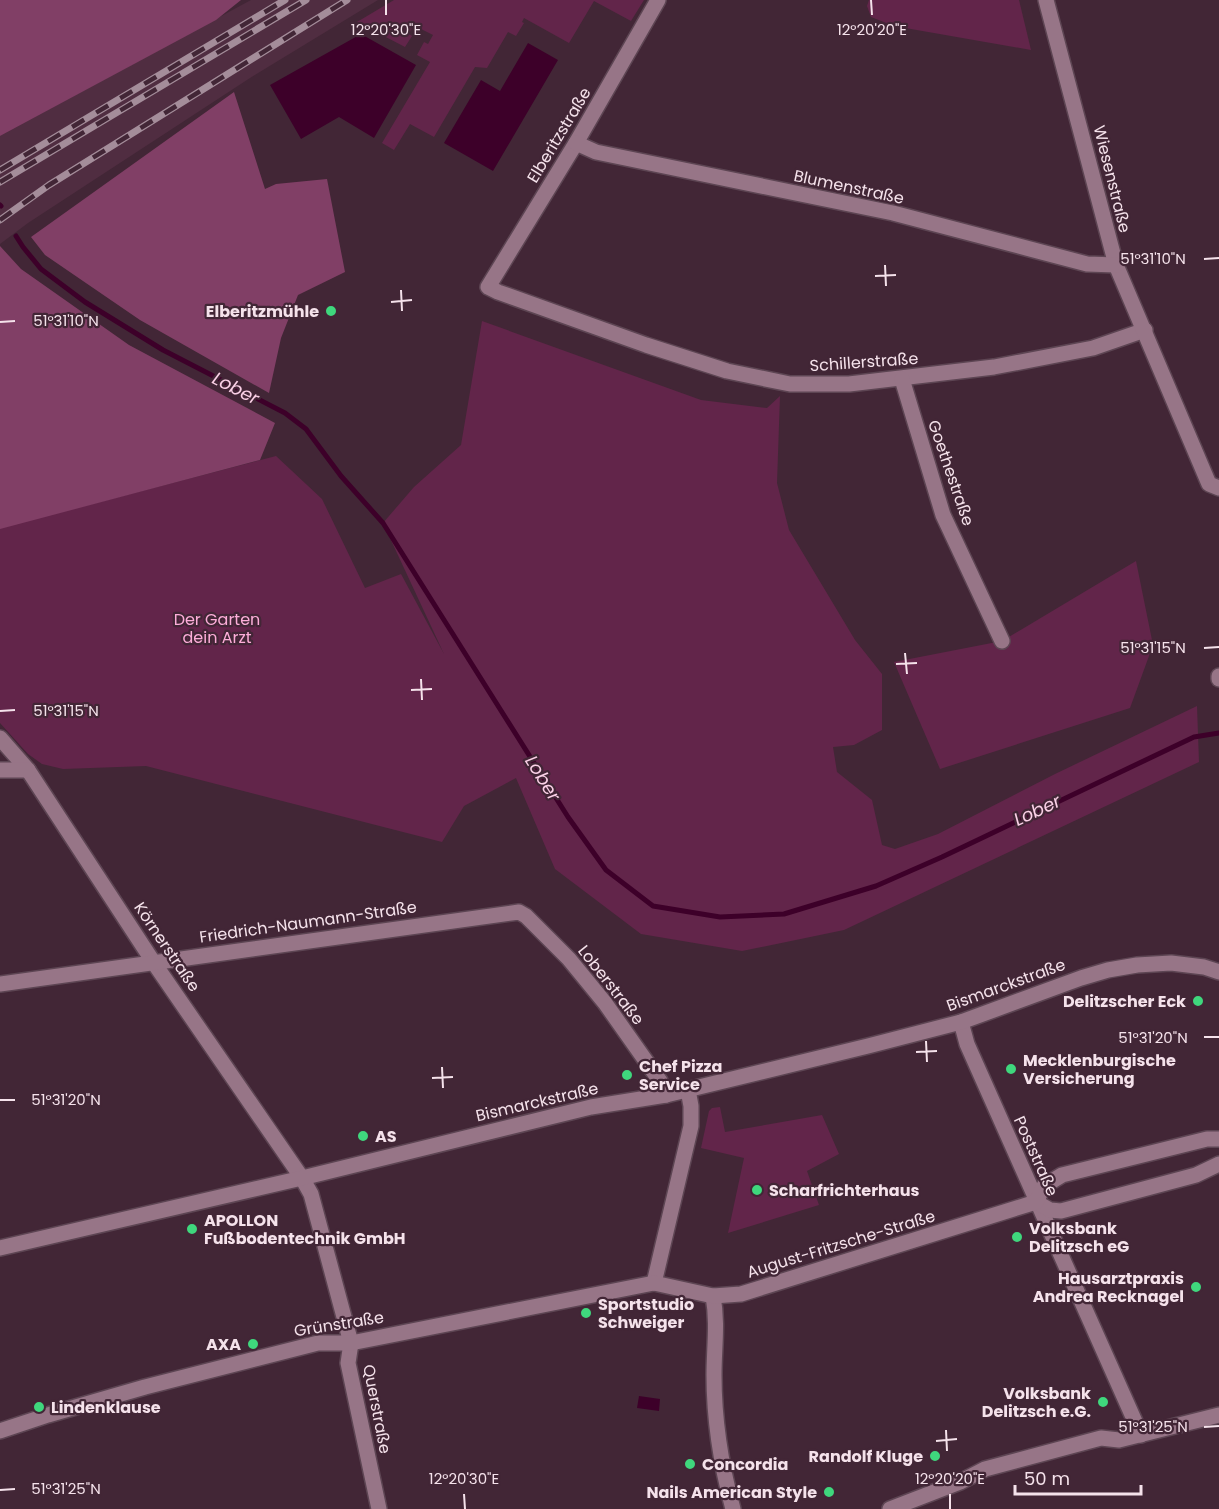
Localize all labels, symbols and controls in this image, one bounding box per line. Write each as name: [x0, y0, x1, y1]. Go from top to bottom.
text: 12°20'30"E: [351, 19, 421, 40]
text: 12°20'20"E: [837, 19, 907, 40]
street label: Elberitzstraße: [521, 83, 597, 187]
street label: Wiesenstraße: [1088, 123, 1136, 235]
street label: Blumenstraße: [792, 164, 906, 210]
text: 51°31'10"N: [1120, 248, 1186, 269]
place label: Elberitzmühle: [206, 300, 319, 323]
marker: Elberitzmühle: [324, 304, 338, 318]
text: 51°31'10"N: [33, 310, 99, 331]
street label: Schillerstraße: [809, 347, 919, 377]
water label: Lober: [208, 366, 265, 411]
street label: Goethestraße: [922, 417, 980, 529]
park label: Der Garten dein Arzt: [174, 608, 260, 649]
text: 51°31'15"N: [1120, 637, 1186, 658]
text: 51°31'15"N: [33, 700, 99, 721]
water label: Lober: [519, 750, 567, 807]
water label: Lober: [1009, 788, 1066, 832]
street label: Friedrich-Naumann-Straße: [198, 895, 418, 949]
street label: Körnerstraße: [128, 898, 206, 996]
street label: Loberstraße: [572, 940, 650, 1030]
street label: Bismarckstraße: [943, 953, 1069, 1017]
place label: Delitzscher Eck: [1063, 990, 1186, 1013]
marker: Delitzscher Eck: [1191, 994, 1205, 1008]
text: 51°31'20"N: [1118, 1027, 1188, 1048]
place label: Mecklenburgische Versicherung: [1023, 1049, 1176, 1090]
place label: Chef Pizza Service: [639, 1055, 722, 1096]
marker: Mecklenburgische Versicherung: [1004, 1062, 1018, 1076]
marker: Chef Pizza Service: [620, 1068, 634, 1082]
street label: Bismarckstraße: [473, 1077, 601, 1127]
text: 51°31'20"N: [31, 1089, 101, 1110]
street label: Poststraße: [1008, 1112, 1064, 1200]
place label: AS: [375, 1125, 397, 1148]
marker: AS: [356, 1129, 370, 1143]
place label: Scharfrichterhaus: [769, 1179, 919, 1202]
marker: Scharfrichterhaus: [750, 1183, 764, 1197]
street label: August-Fritzsche-Straße: [744, 1204, 938, 1284]
place label: APOLLON Fußbodentechnik GmbH: [204, 1209, 406, 1250]
place label: Volksbank Delitzsch eG: [1029, 1217, 1129, 1258]
marker: APOLLON Fußbodentechnik GmbH: [185, 1222, 199, 1236]
marker: Volksbank Delitzsch eG: [1010, 1230, 1024, 1244]
place label: Hausarztpraxis Andrea Recknagel: [1033, 1267, 1184, 1308]
marker: Hausarztpraxis Andrea Recknagel: [1189, 1280, 1203, 1294]
place label: Sportstudio Schweiger: [598, 1293, 694, 1334]
street label: Grünstraße: [292, 1306, 386, 1342]
marker: Sportstudio Schweiger: [579, 1306, 593, 1320]
place label: AXA: [206, 1333, 241, 1356]
marker: AXA: [246, 1337, 260, 1351]
street label: Querstraße: [357, 1362, 397, 1456]
place label: Volksbank Delitzsch e.G.: [982, 1382, 1091, 1423]
marker: Volksbank Delitzsch e.G.: [1096, 1395, 1110, 1409]
place label: Lindenklause: [51, 1396, 161, 1419]
marker: Lindenklause: [32, 1400, 46, 1414]
text: 51°31'25"N: [1118, 1416, 1188, 1437]
place label: Randolf Kluge: [809, 1445, 923, 1468]
marker: Randolf Kluge: [928, 1449, 942, 1463]
place label: Concordia: [702, 1453, 788, 1476]
marker: Concordia: [683, 1457, 697, 1471]
scale bar: [1015, 1458, 1141, 1496]
text: 50 m: [1024, 1466, 1070, 1491]
text: 12°20'30"E: [429, 1468, 499, 1489]
text: 12°20'20"E: [915, 1468, 985, 1489]
text: 51°31'25"N: [31, 1478, 101, 1499]
place label: Nails American Style: [646, 1481, 817, 1504]
marker: Nails American Style: [822, 1485, 836, 1499]

